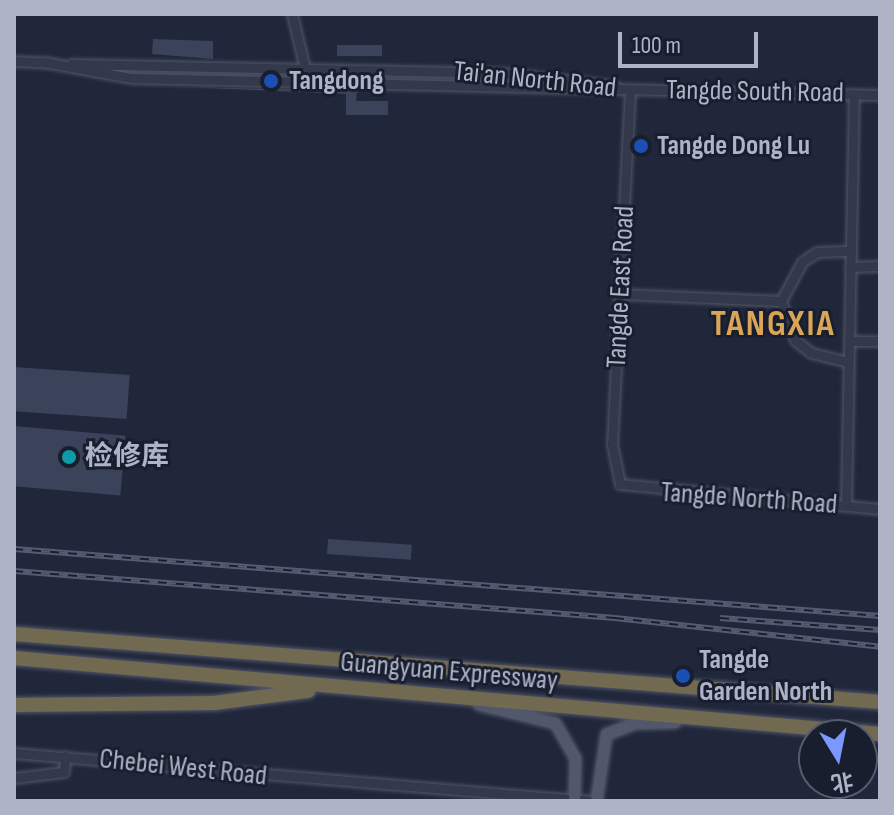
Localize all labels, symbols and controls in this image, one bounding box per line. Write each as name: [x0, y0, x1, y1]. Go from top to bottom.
scale bar: [622, 16, 762, 66]
text: 100 m: [632, 31, 681, 60]
street label: Tai'an North Road: [452, 55, 618, 105]
place label: Tangdong: [289, 64, 384, 98]
marker: Tangdong: [260, 70, 282, 92]
street label: Tangde South Road: [666, 74, 844, 110]
place label: Tangde Dong Lu: [657, 129, 810, 163]
marker: Tangde Dong Lu: [632, 137, 650, 155]
street label: Tangde East Road: [600, 205, 642, 369]
district label: TANGXIA: [710, 303, 836, 347]
place label: 检修库: [85, 440, 169, 474]
marker: 检修库: [60, 448, 78, 466]
street label: Tangde North Road: [660, 476, 838, 522]
place label: Tangde Garden North: [699, 643, 832, 709]
street label: Guangyuan Expressway: [339, 646, 559, 698]
marker: Tangde Garden North: [674, 667, 692, 685]
north arrow: [798, 719, 878, 799]
street label: Chebei West Road: [98, 743, 268, 793]
text: 北: [829, 766, 855, 796]

